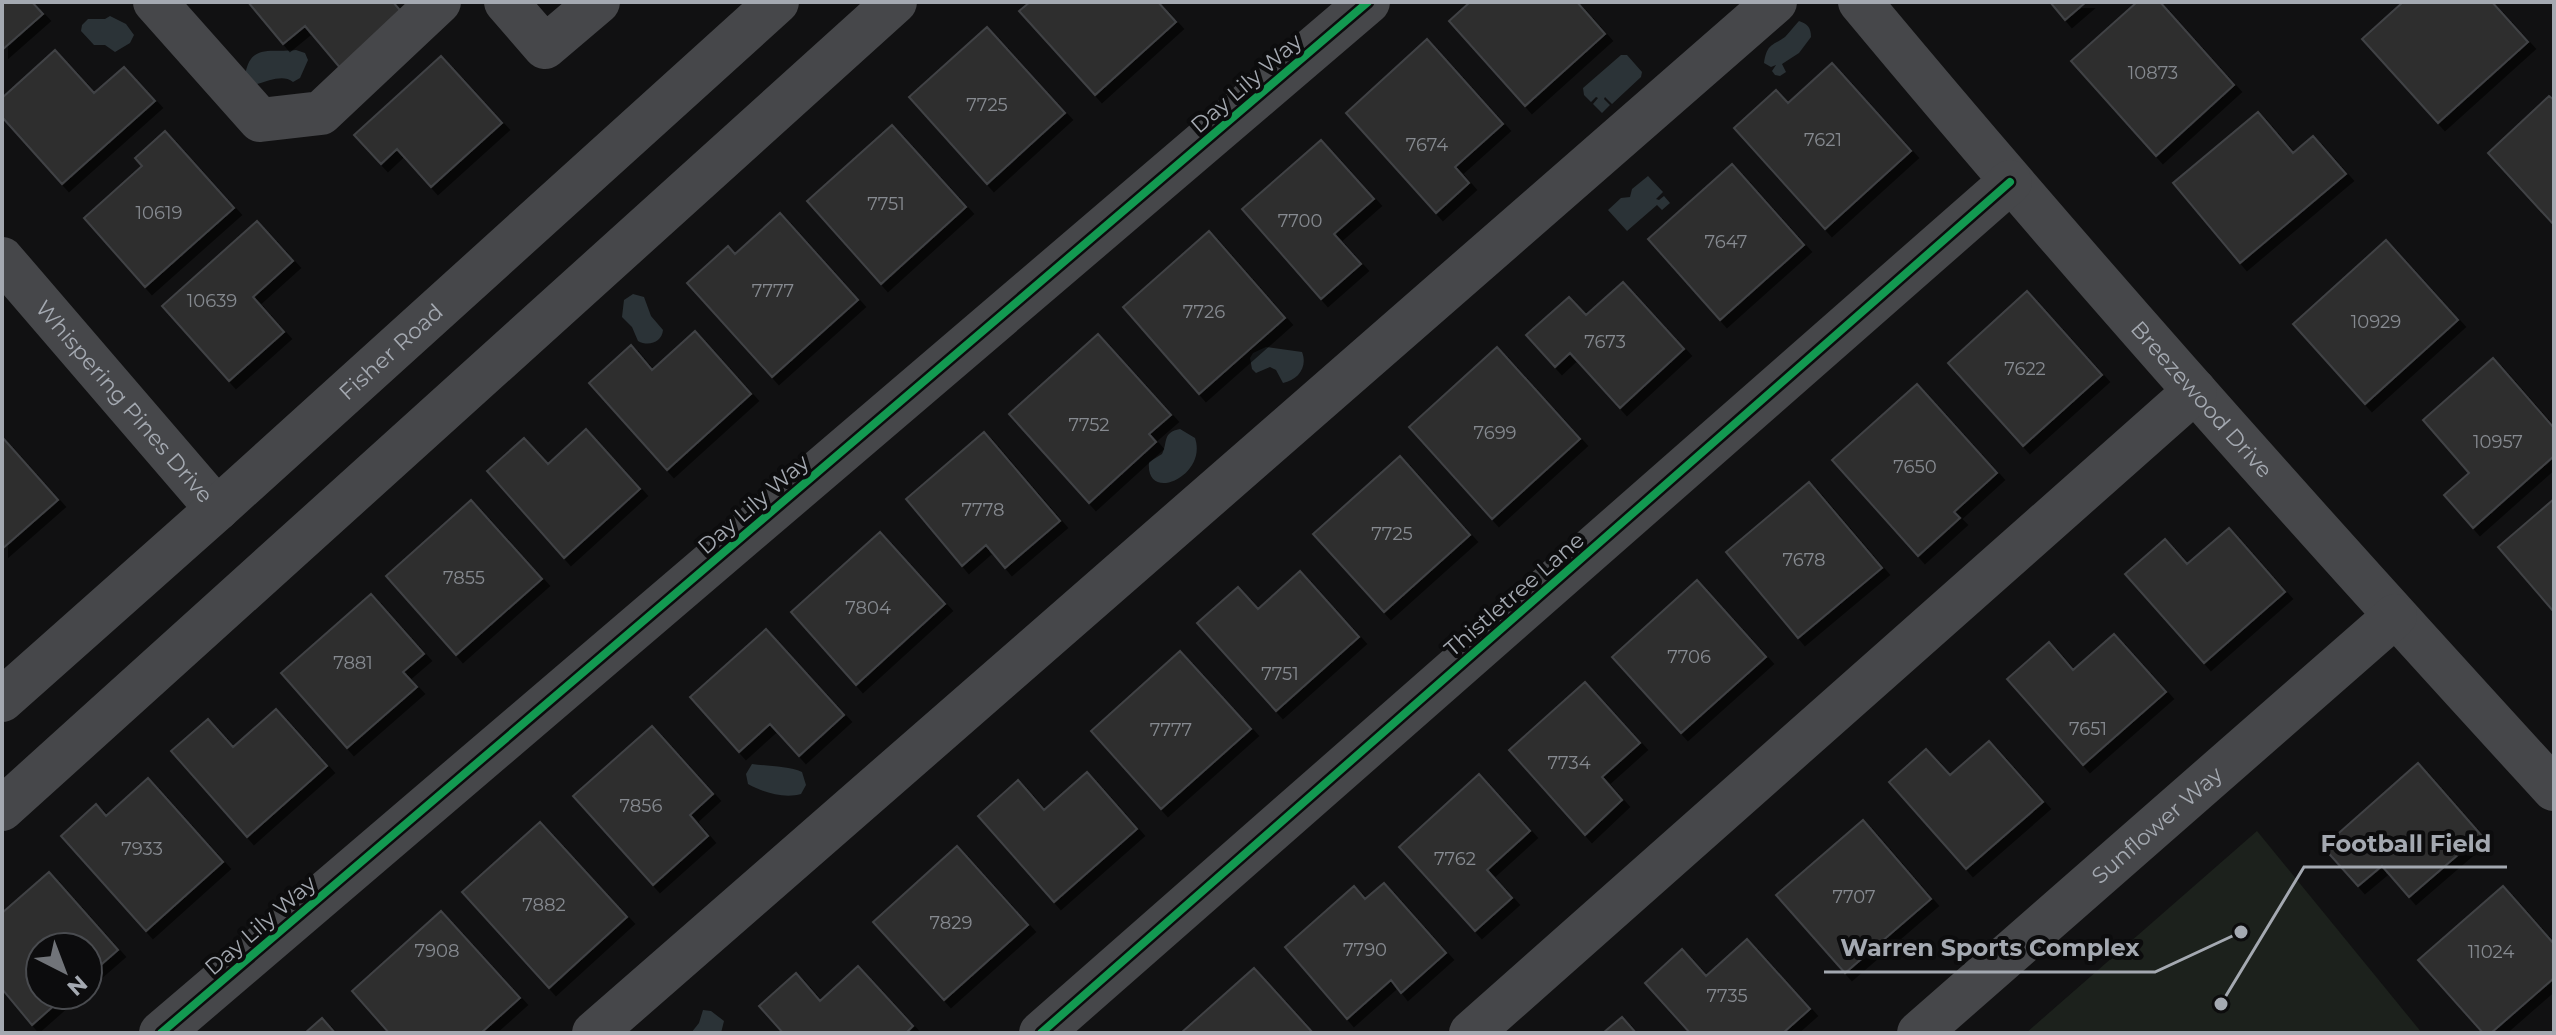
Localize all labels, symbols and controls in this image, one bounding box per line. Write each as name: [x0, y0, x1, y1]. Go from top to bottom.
street label: Day Lily Way: [1185, 28, 1308, 139]
house number: 10873: [2128, 62, 2178, 84]
house number: 7725: [966, 94, 1008, 116]
house number: 7621: [1804, 129, 1842, 151]
house number: 7674: [1406, 134, 1448, 156]
house number: 7751: [867, 193, 905, 215]
house number: 10619: [136, 202, 182, 224]
house number: 7700: [1278, 210, 1322, 232]
house number: 7647: [1705, 231, 1747, 253]
house number: 7777: [752, 280, 794, 302]
house number: 10639: [187, 290, 237, 312]
street label: Whispering Pines Drive: [30, 295, 219, 509]
street label: Fisher Road: [334, 298, 449, 406]
house number: 7726: [1183, 301, 1225, 323]
house number: 10929: [2351, 311, 2401, 333]
street label: Breezewood Drive: [2125, 315, 2278, 484]
house number: 7673: [1584, 331, 1626, 353]
house number: 7622: [2004, 358, 2046, 380]
house number: 7752: [1068, 414, 1110, 436]
house number: 7699: [1473, 422, 1517, 444]
house number: 10957: [2473, 431, 2523, 453]
street label: Day Lily Way: [692, 449, 815, 560]
house number: 7650: [1893, 456, 1937, 478]
house number: 7778: [962, 499, 1004, 521]
house number: 7725: [1371, 523, 1413, 545]
street label: Thistletree Lane: [1439, 526, 1590, 662]
house number: 7678: [1783, 549, 1825, 571]
house number: 7855: [443, 567, 485, 589]
house number: 7804: [845, 597, 891, 619]
house number: 7706: [1667, 646, 1711, 668]
house number: 7881: [333, 652, 373, 674]
house number: 7751: [1261, 663, 1299, 685]
house number: 7651: [2069, 718, 2107, 740]
house number: 7777: [1150, 719, 1192, 741]
house number: 7734: [1547, 752, 1591, 774]
street label: Sunflower Way: [2086, 761, 2228, 890]
house number: 7856: [620, 795, 662, 817]
callout: Football Field: [2304, 819, 2507, 867]
text: Football Field: [2321, 829, 2491, 858]
house number: 7933: [121, 838, 163, 860]
house number: 7762: [1434, 848, 1476, 870]
street label: Day Lily Way: [199, 870, 322, 981]
house number: 7707: [1832, 886, 1876, 908]
house number: 7882: [522, 894, 566, 916]
house number: 7829: [930, 912, 973, 934]
callout: Warren Sports Complex: [1824, 924, 2155, 972]
north arrow: [24, 931, 104, 1011]
text: Warren Sports Complex: [1840, 933, 2140, 962]
house number: 7790: [1343, 939, 1387, 961]
house number: 7908: [415, 940, 459, 962]
house number: 11024: [2468, 941, 2514, 963]
text: N: [61, 970, 93, 1001]
house number: 7735: [1706, 985, 1748, 1007]

